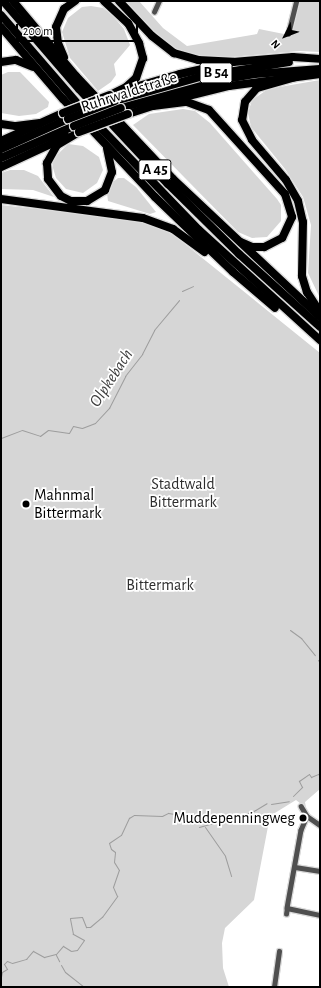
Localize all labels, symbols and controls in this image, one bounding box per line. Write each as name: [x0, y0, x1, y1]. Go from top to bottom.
scale bar: [18, 16, 140, 42]
north arrow: [265, 16, 305, 56]
text: 200 m: [23, 25, 53, 37]
text: N: [269, 38, 282, 51]
road number: B 54: [199, 60, 233, 86]
street label: Ruhrwaldstraße: [78, 67, 180, 117]
road number: A 45: [138, 157, 172, 183]
water label: Olpkebach: [85, 345, 137, 411]
park label: Stadtwald Bittermark: [149, 474, 217, 512]
place label: Mahnmal Bittermark: [34, 485, 102, 523]
marker: Mahnmal Bittermark: [21, 499, 31, 509]
park label: Bittermark: [126, 575, 194, 595]
place label: Muddepenningweg: [173, 808, 295, 828]
marker: Muddepenningweg: [298, 813, 308, 823]

